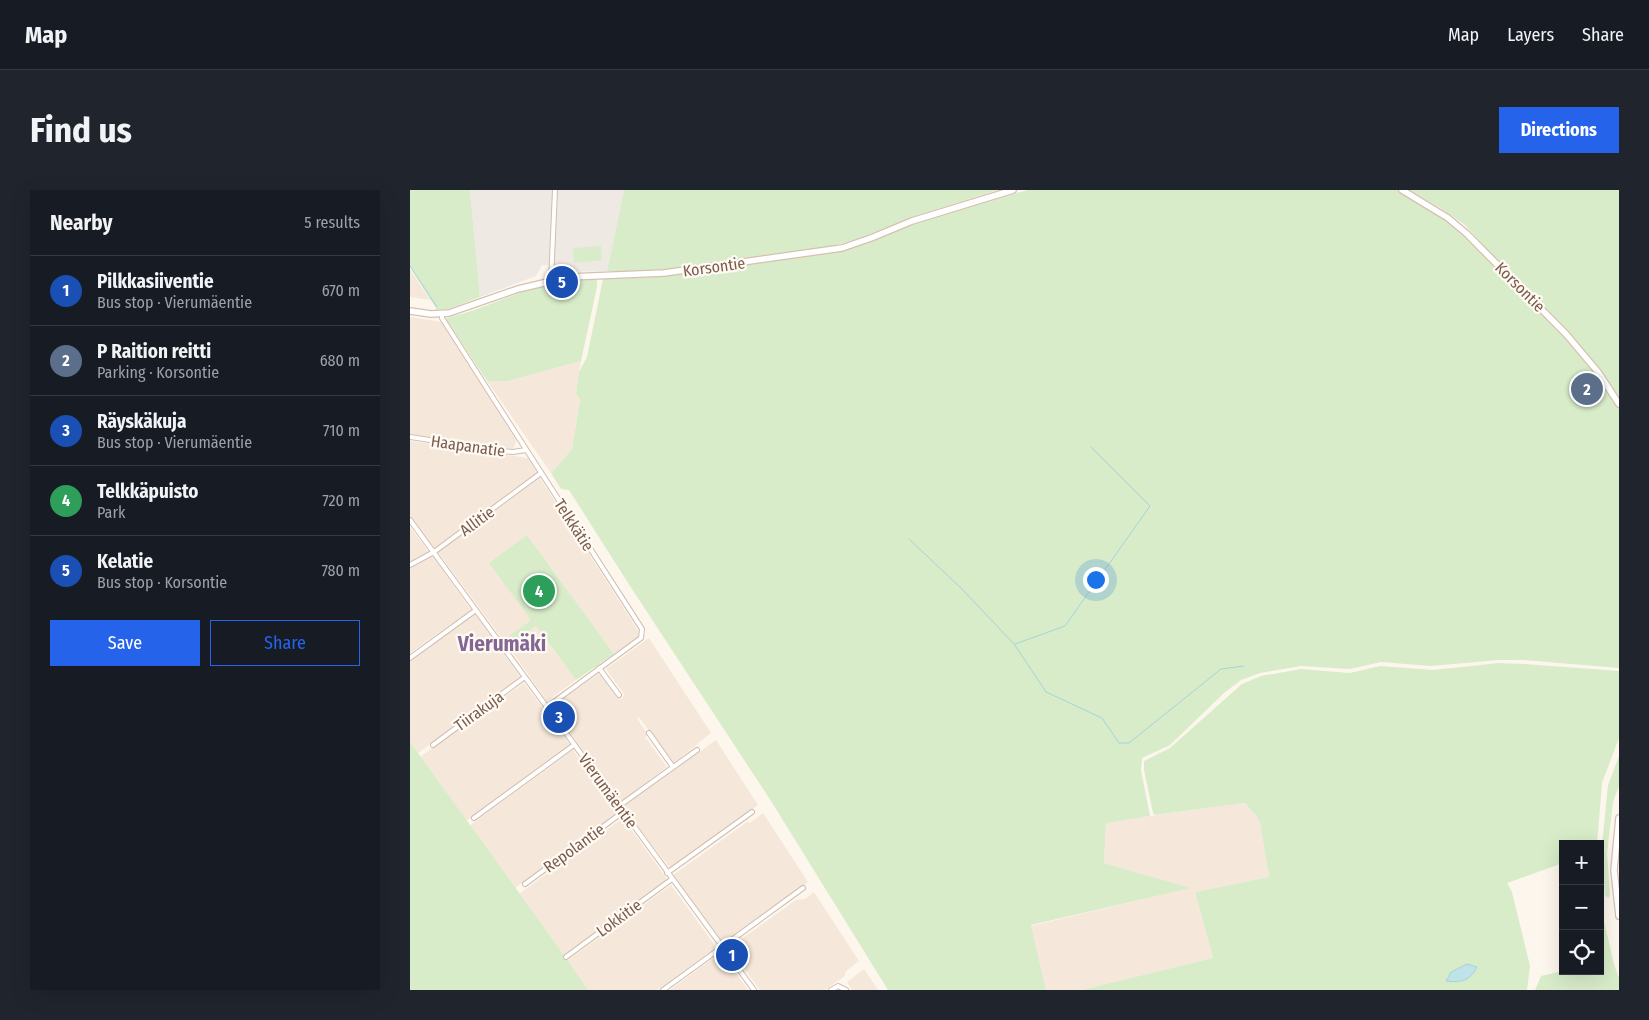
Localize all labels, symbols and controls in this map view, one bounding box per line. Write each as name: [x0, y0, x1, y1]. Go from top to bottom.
text: Map: [25, 21, 67, 49]
text: Map: [1448, 24, 1479, 46]
text: Layers: [1507, 24, 1554, 46]
text: Share: [1582, 24, 1624, 46]
button: Directions: [1499, 107, 1619, 153]
text: Find us: [30, 109, 132, 151]
text: Nearby: [50, 210, 112, 236]
text: 5 results: [304, 213, 360, 232]
street label: Korsontie: [682, 253, 747, 281]
street label: Korsontie: [1491, 258, 1549, 316]
pin: 5: [546, 263, 578, 301]
text: Pilkkasiiventie: [97, 270, 214, 293]
text: 1: [63, 281, 69, 300]
text: 670 m: [322, 281, 360, 300]
text: Bus stop · Vierumäentie: [97, 293, 252, 312]
text: P Raition reitti: [97, 340, 211, 363]
text: 2: [62, 351, 70, 370]
text: 680 m: [320, 351, 360, 370]
text: Parking · Korsontie: [97, 363, 219, 382]
pin: 2: [1571, 370, 1603, 408]
text: Räyskäkuja: [97, 410, 186, 433]
text: 3: [62, 421, 70, 440]
text: 710 m: [323, 421, 360, 440]
street label: Haapanatie: [430, 431, 507, 461]
text: Bus stop · Vierumäentie: [97, 433, 252, 452]
text: Telkkäpuisto: [97, 480, 199, 503]
text: 4: [62, 491, 70, 510]
text: 720 m: [322, 491, 360, 510]
street label: Telkkätie: [550, 495, 598, 555]
street label: Allitie: [456, 502, 498, 540]
text: Park: [97, 503, 125, 522]
text: Kelatie: [97, 550, 153, 573]
text: 5: [62, 561, 70, 580]
text: 780 m: [321, 561, 360, 580]
your location: [1083, 567, 1109, 593]
pin: 4: [523, 572, 555, 610]
text: Bus stop · Korsontie: [97, 573, 227, 592]
button: Save: [50, 620, 200, 666]
button: Share: [210, 620, 360, 666]
district label: Vierumäki: [457, 631, 546, 657]
street label: Tiirakuja: [451, 687, 507, 735]
pin: 3: [543, 698, 575, 736]
street label: Vierumäentie: [575, 750, 642, 832]
street label: Repolantie: [540, 819, 608, 877]
map controls: [1559, 840, 1604, 975]
button: +: [1559, 840, 1604, 885]
button: −: [1559, 885, 1604, 930]
street label: Lokkitie: [593, 895, 645, 941]
button: locate: [1559, 930, 1604, 975]
pin: 1: [716, 936, 748, 974]

